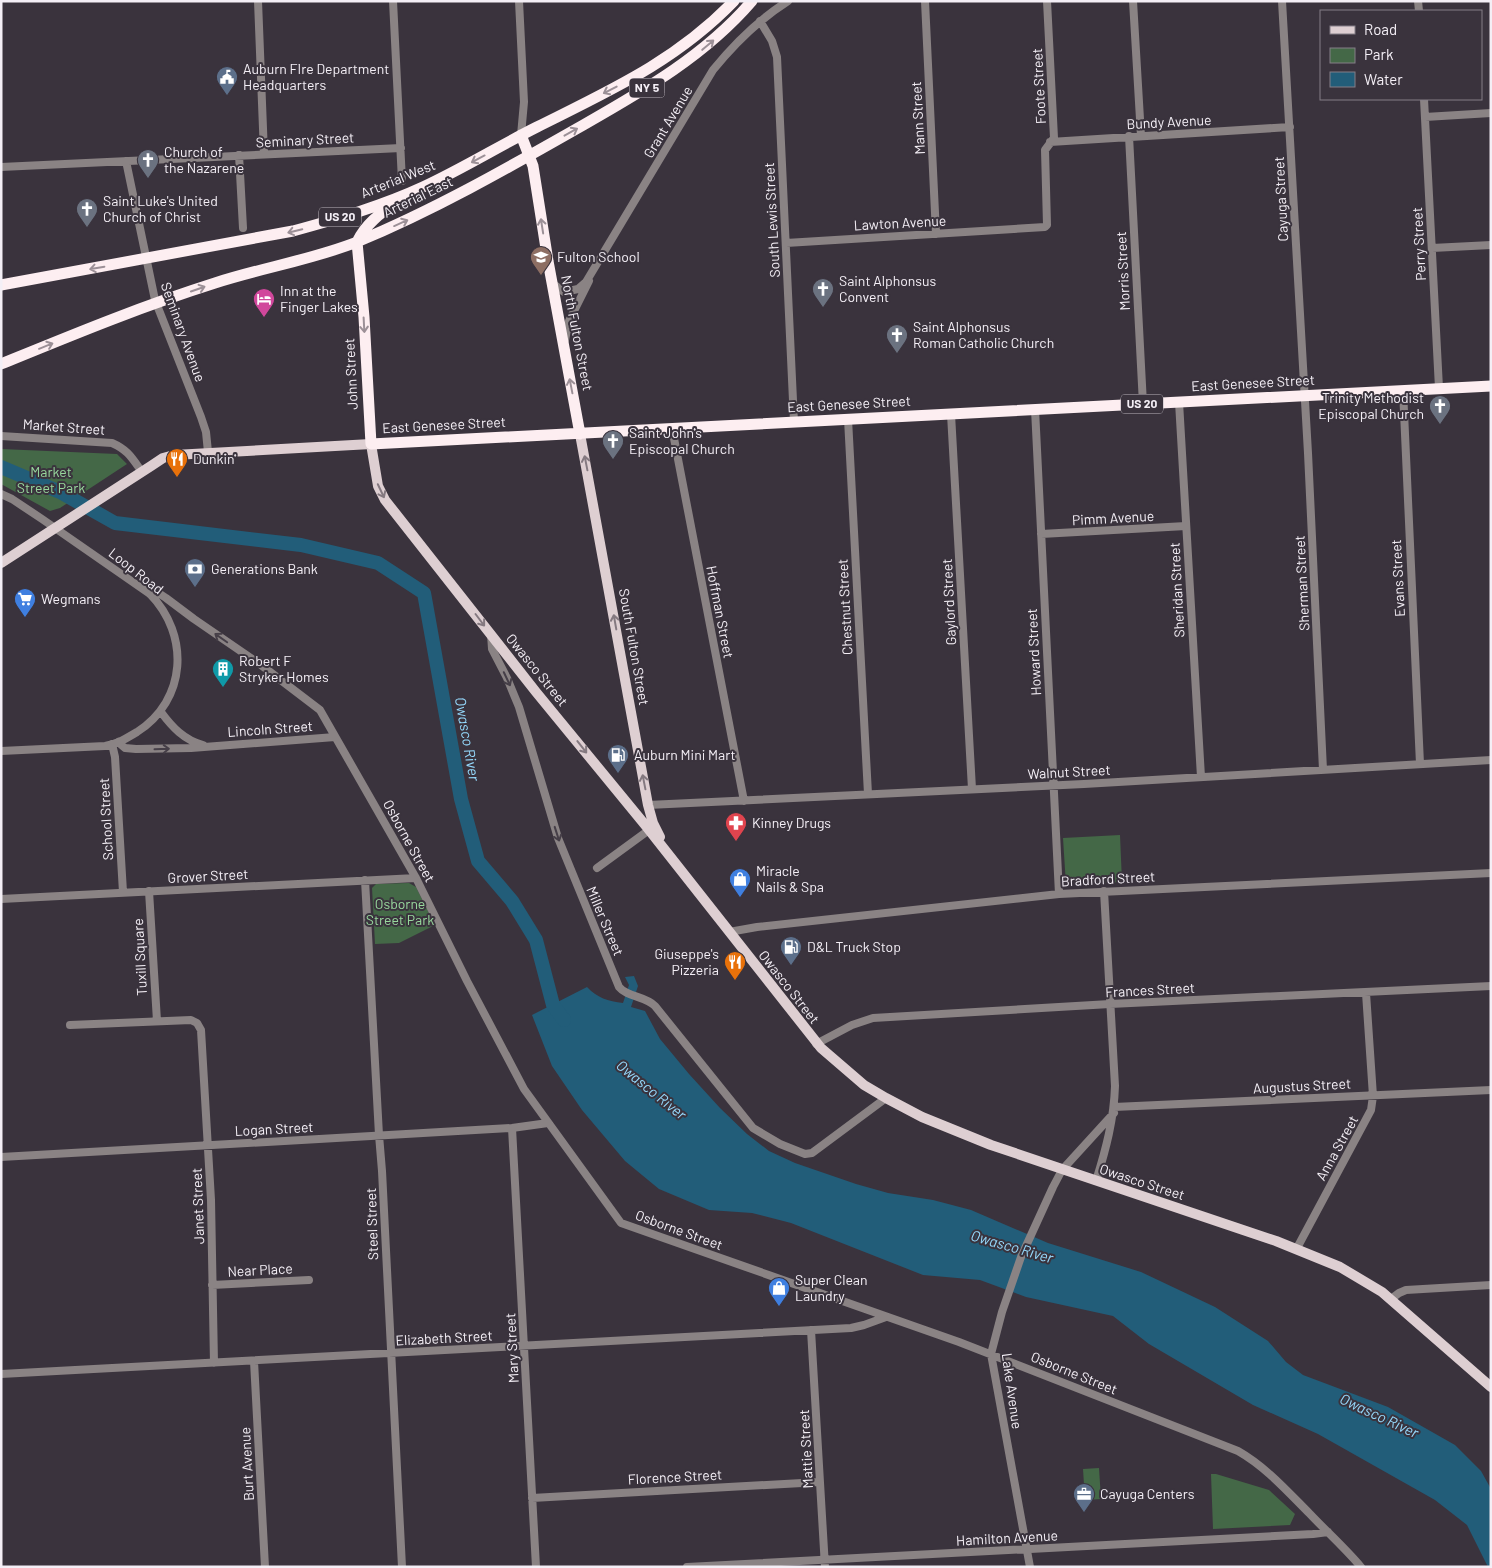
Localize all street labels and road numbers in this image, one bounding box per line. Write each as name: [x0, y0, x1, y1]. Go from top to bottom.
street label: Foote Street: [1028, 48, 1049, 124]
road number: NY 5: [630, 78, 664, 98]
street label: Mann Street: [907, 81, 928, 155]
street label: Grant Avenue: [639, 83, 696, 161]
street label: Bundy Avenue: [1126, 111, 1212, 132]
street label: Seminary Street: [255, 128, 355, 151]
street label: Arterial West: [358, 156, 438, 201]
street label: Cayuga Street: [1270, 156, 1291, 242]
street label: South Lewis Street: [760, 162, 783, 278]
street label: Arterial East: [380, 172, 455, 221]
street label: Perry Street: [1408, 207, 1429, 281]
road number: US 20: [319, 208, 361, 226]
street label: Lawton Avenue: [853, 212, 947, 233]
street label: Morris Street: [1112, 231, 1133, 311]
street label: North Fulton Street: [558, 274, 597, 392]
street label: Seminary Avenue: [158, 280, 209, 384]
street label: John Street: [340, 338, 361, 410]
street label: East Genesee Street: [1191, 371, 1315, 394]
street label: East Genesee Street: [787, 392, 911, 415]
road number: US 20: [1121, 394, 1163, 414]
street label: East Genesee Street: [382, 413, 506, 436]
street label: Market Street: [22, 415, 106, 438]
street label: Pimm Avenue: [1071, 507, 1155, 528]
street label: Sherman Street: [1291, 535, 1312, 631]
street label: Evans Street: [1387, 539, 1408, 617]
street label: Sheridan Street: [1166, 542, 1187, 638]
street label: Loop Road: [106, 544, 167, 597]
street label: Gaylord Street: [938, 558, 959, 646]
street label: Chestnut Street: [833, 559, 856, 656]
street label: Hoffman Street: [703, 564, 738, 660]
street label: South Fulton Street: [616, 587, 653, 707]
street label: Howard Street: [1023, 608, 1044, 696]
street label: Owasco Street: [503, 630, 572, 709]
street label: Lincoln Street: [227, 717, 313, 740]
street label: Walnut Street: [1027, 761, 1111, 782]
street label: School Street: [95, 777, 116, 861]
street label: Osborne Street: [380, 797, 439, 885]
street label: Grover Street: [167, 865, 249, 886]
street label: Bradford Street: [1060, 868, 1156, 889]
street label: Miller Street: [583, 884, 628, 958]
street label: Tuxill Square: [129, 918, 150, 996]
street label: Owasco Street: [755, 947, 823, 1027]
street label: Frances Street: [1105, 979, 1195, 1000]
street label: Augustus Street: [1253, 1074, 1351, 1097]
street label: Anna Street: [1312, 1112, 1361, 1183]
street label: Logan Street: [234, 1118, 314, 1139]
street label: Owasco Street: [1097, 1160, 1187, 1203]
street label: Janet Street: [188, 1168, 207, 1244]
street label: Steel Street: [362, 1188, 381, 1260]
street label: Osborne Street: [633, 1206, 725, 1253]
street label: Near Place: [227, 1259, 293, 1280]
street label: Mary Street: [501, 1313, 522, 1383]
street label: Elizabeth Street: [395, 1326, 493, 1349]
street label: Osborne Street: [1029, 1347, 1120, 1398]
street label: Lake Avenue: [999, 1352, 1026, 1430]
street label: Mattie Street: [795, 1409, 816, 1489]
street label: Burt Avenue: [236, 1427, 257, 1501]
street label: Florence Street: [627, 1466, 723, 1487]
street label: Hamilton Avenue: [956, 1526, 1058, 1549]

